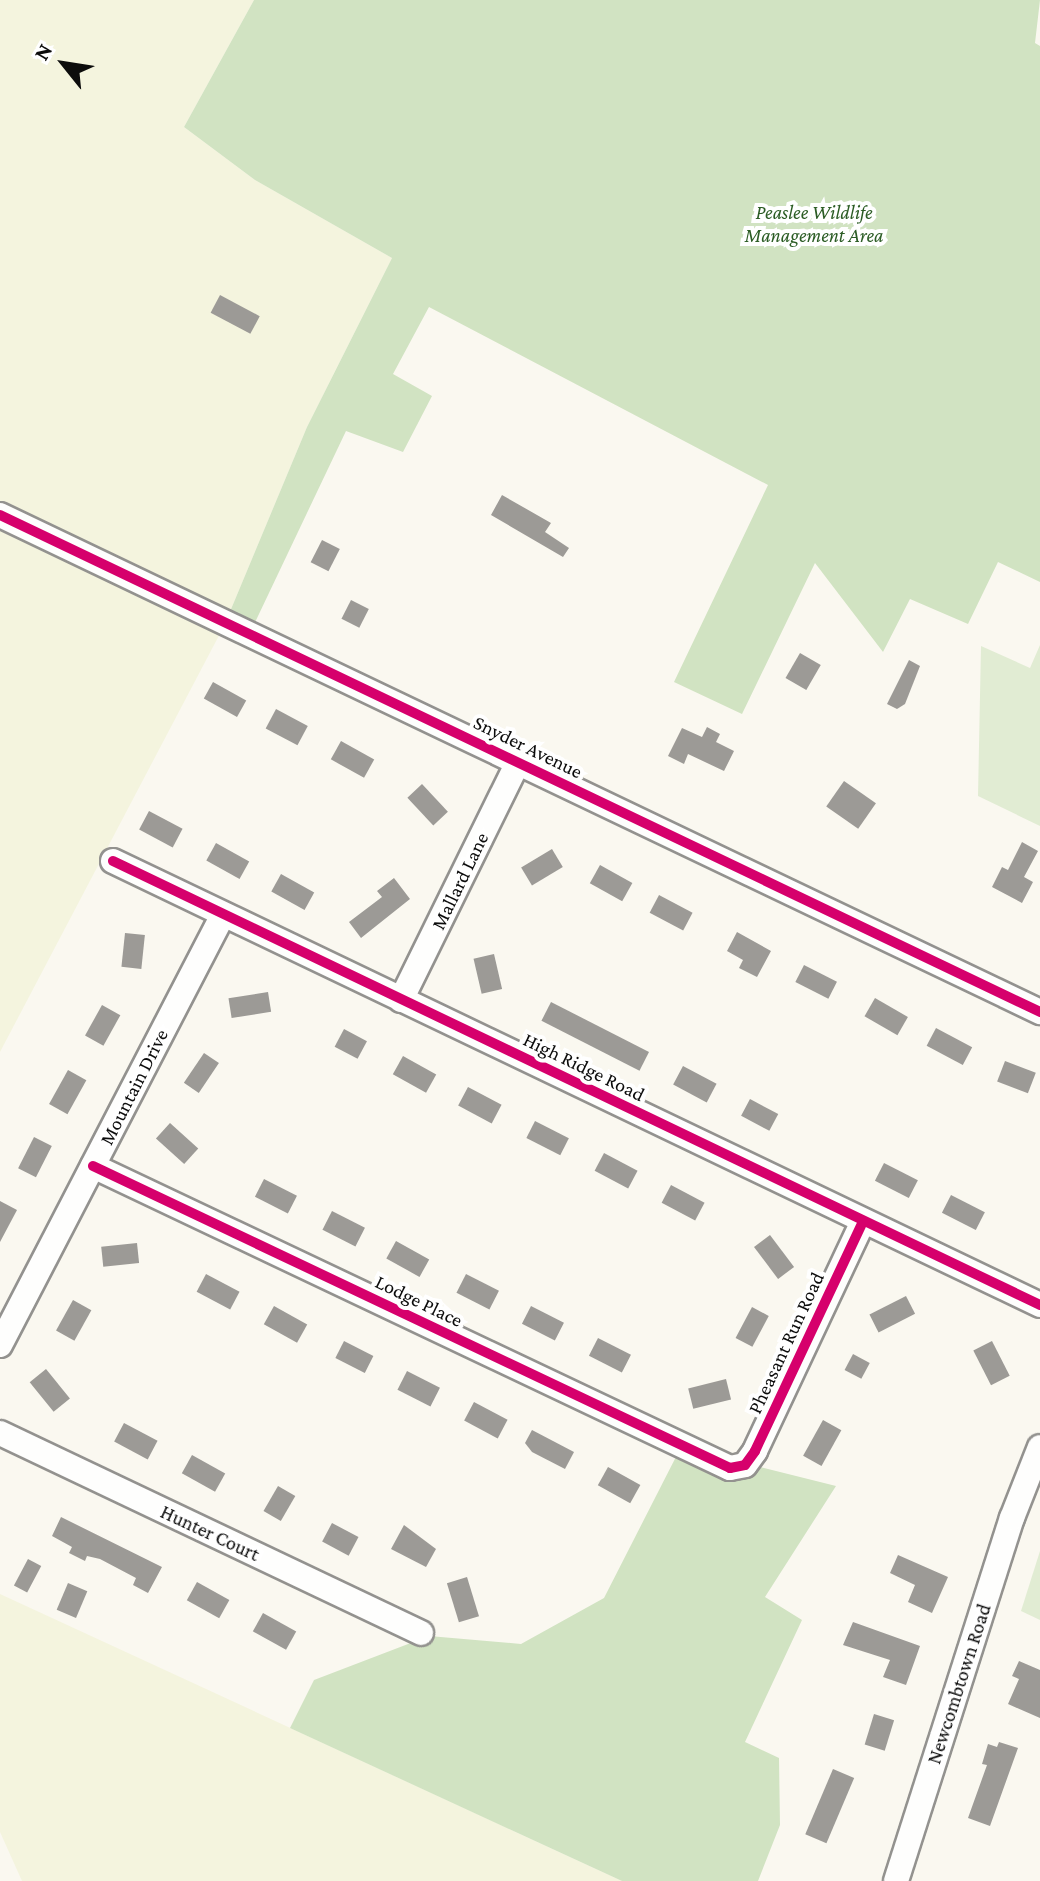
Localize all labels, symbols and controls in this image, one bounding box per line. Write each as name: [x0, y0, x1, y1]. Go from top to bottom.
north arrow: [24, 24, 104, 104]
text: N: [28, 39, 57, 64]
park label: Peaslee Wildlife Management Area: [745, 201, 883, 248]
street label: Snyder Avenue: [470, 710, 586, 784]
street label: Mallard Lane: [426, 828, 494, 934]
street label: Mountain Drive: [95, 1025, 173, 1149]
street label: High Ridge Road: [519, 1027, 649, 1107]
street label: Pheasant Run Road: [743, 1268, 829, 1418]
street label: Lodge Place: [371, 1270, 467, 1332]
street label: Hunter Court: [157, 1500, 263, 1566]
street label: Newcombtown Road: [922, 1601, 996, 1767]

